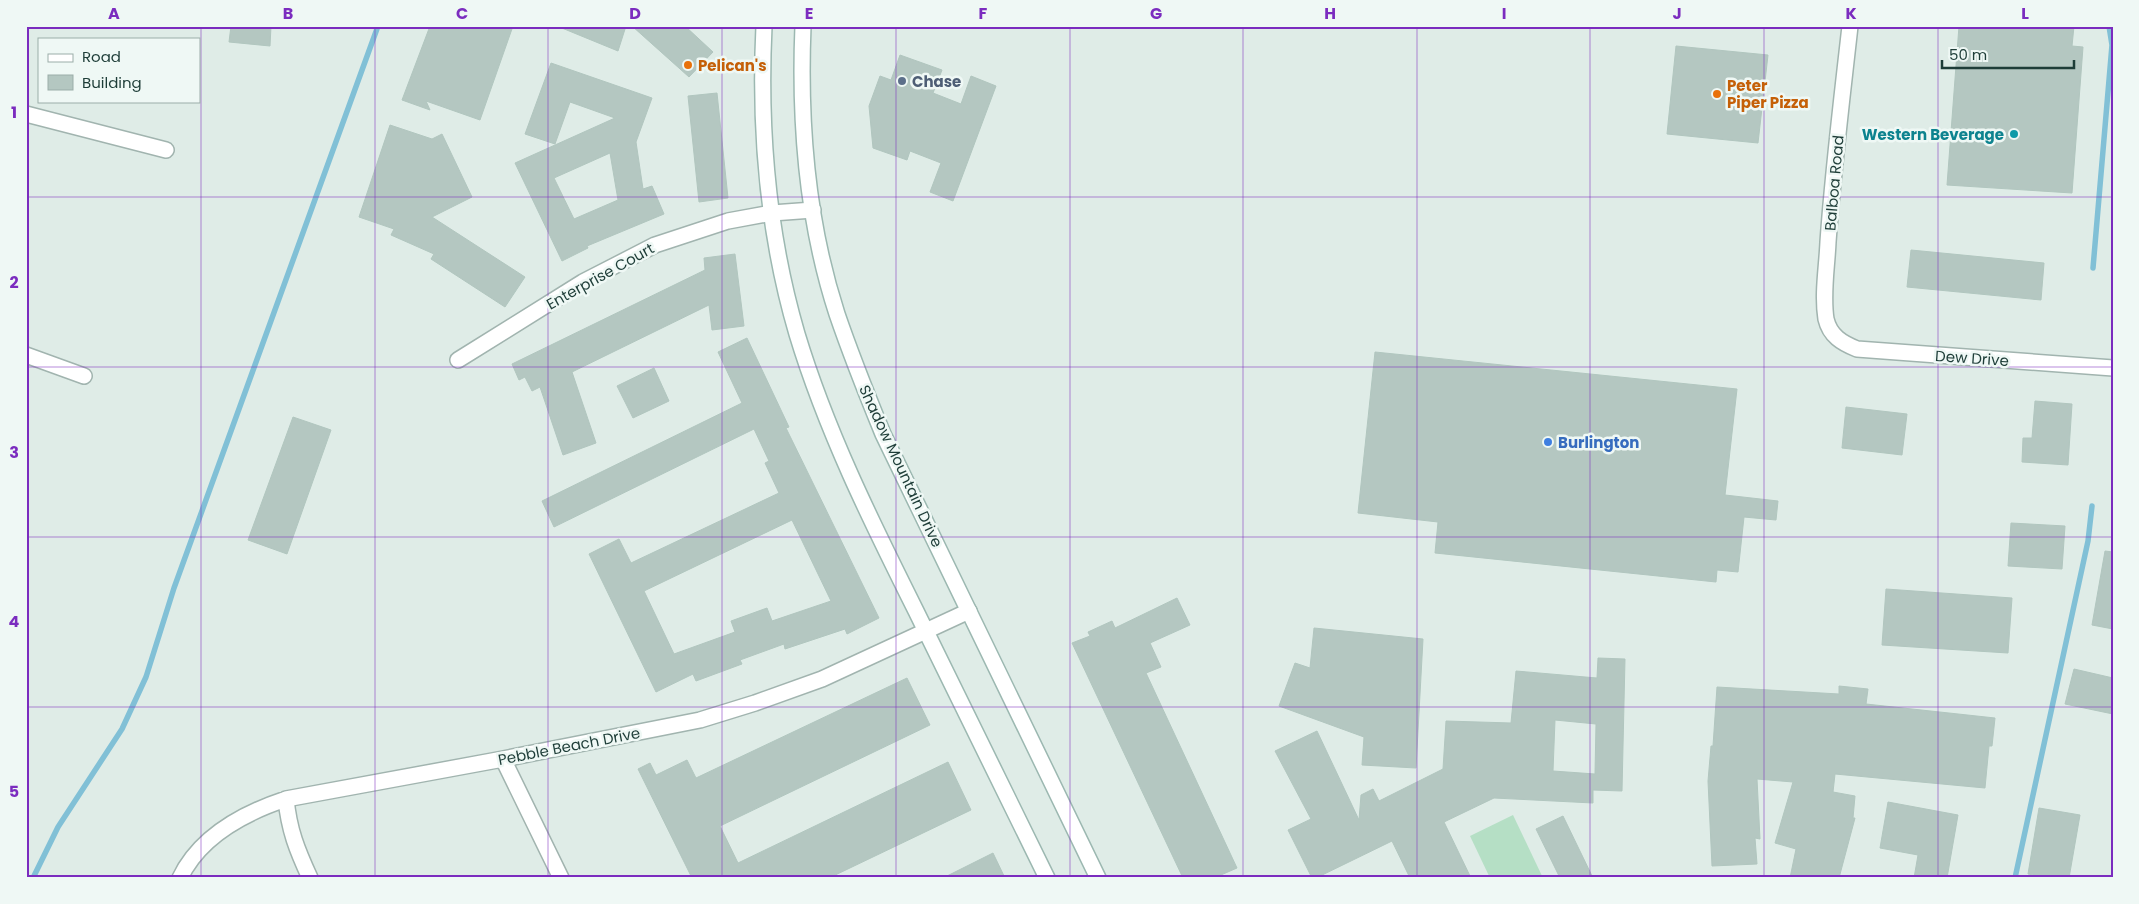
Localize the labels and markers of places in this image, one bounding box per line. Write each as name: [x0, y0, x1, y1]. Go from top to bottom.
place label: Pelican's: [698, 55, 767, 76]
marker: Pelican's: [682, 59, 694, 71]
place label: Chase: [912, 71, 961, 92]
marker: Chase: [896, 75, 908, 87]
place label: Peter Piper Pizza: [1727, 75, 1809, 113]
marker: Peter Piper Pizza: [1711, 88, 1723, 100]
place label: Western Beverage: [1862, 124, 2004, 145]
marker: Western Beverage: [2008, 128, 2020, 140]
place label: Burlington: [1558, 432, 1639, 453]
marker: Burlington: [1542, 436, 1554, 448]

